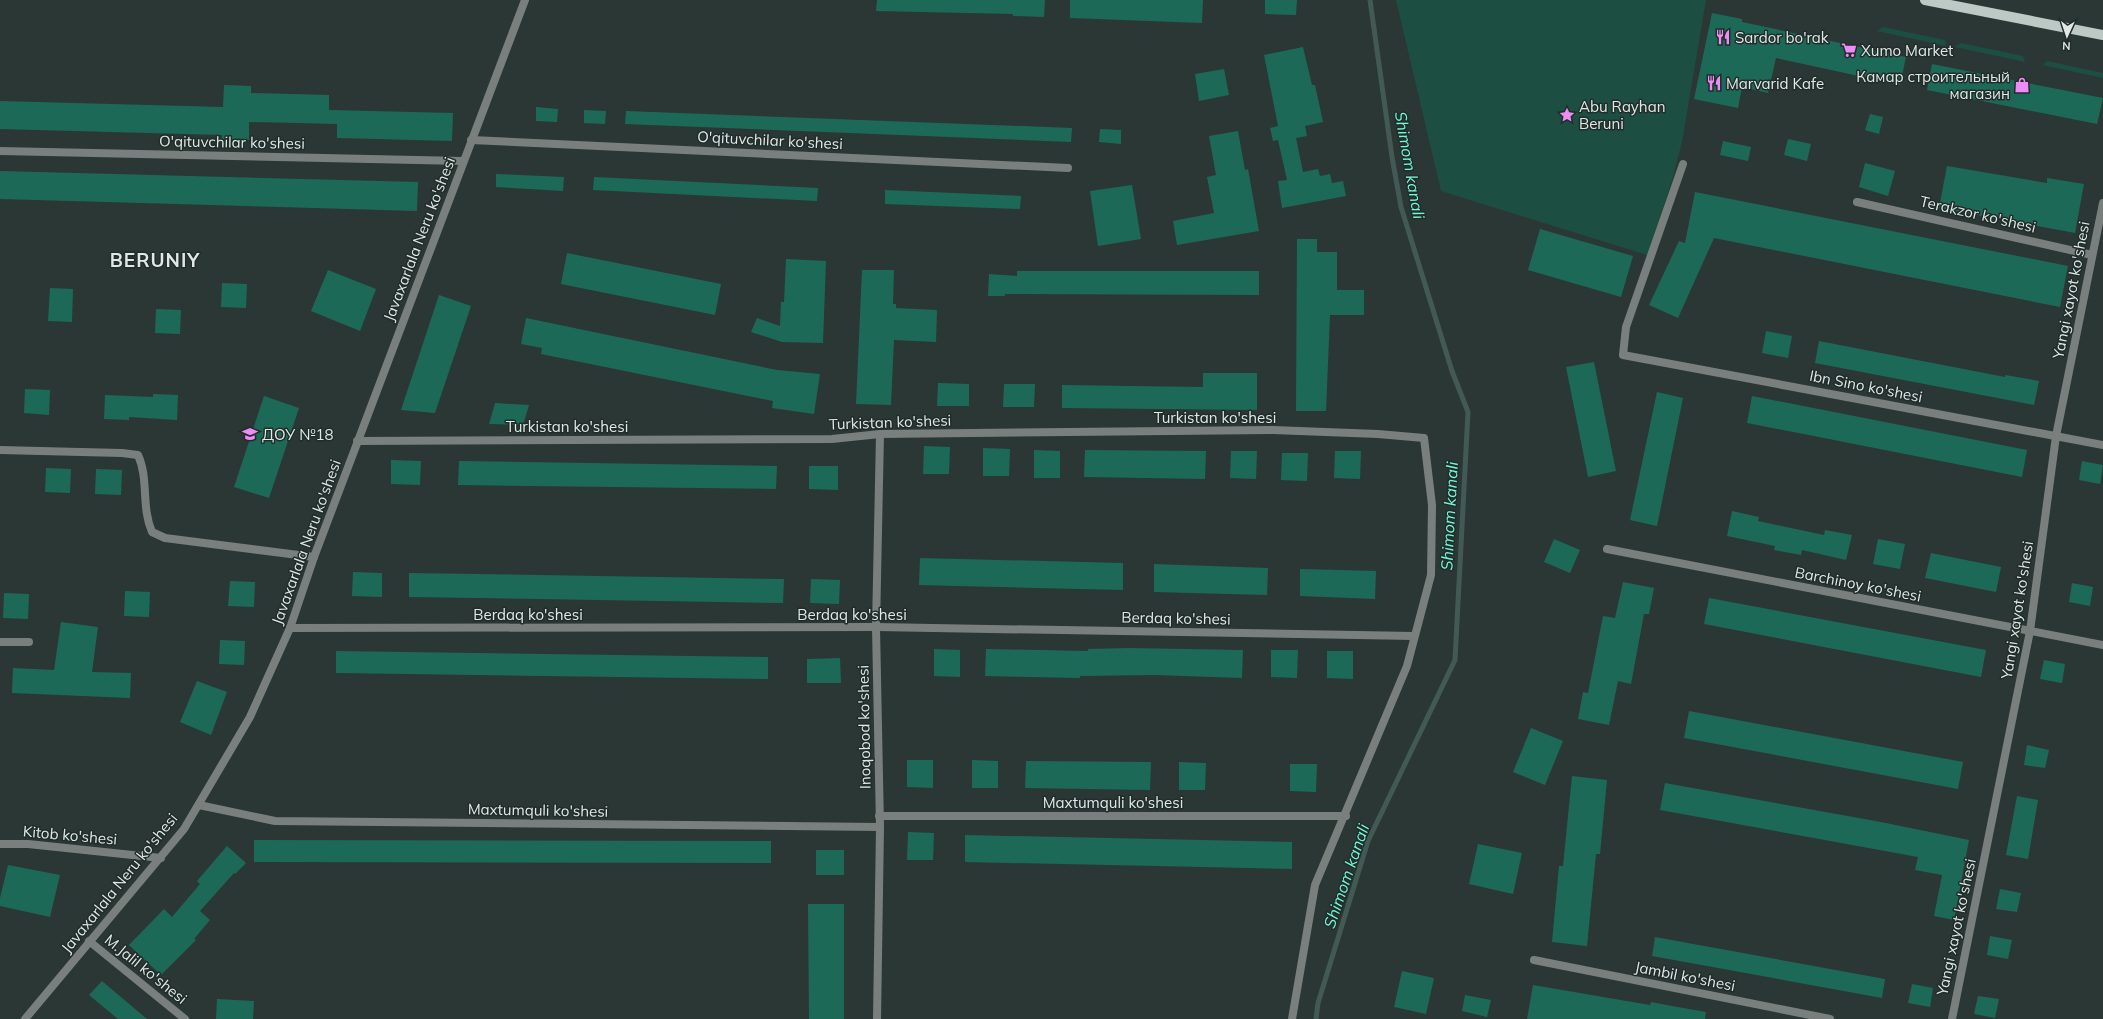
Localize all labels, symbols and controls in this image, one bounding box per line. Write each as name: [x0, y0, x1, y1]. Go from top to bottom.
north arrow: [2047, 16, 2087, 56]
restaurant icon: Sardor bo'rak: [1714, 28, 1732, 46]
place label: Sardor bo'rak: [1735, 28, 1829, 47]
text: N: [2062, 39, 2071, 53]
supermarket icon: Xumo Market: [1840, 41, 1858, 59]
place label: Xumo Market: [1861, 41, 1953, 60]
place label: Камар строительный магазин: [1856, 67, 2010, 103]
restaurant icon: Marvarid Kafe: [1705, 74, 1723, 92]
place label: Marvarid Kafe: [1726, 74, 1824, 93]
shop icon: Камар строительный магазин: [2013, 76, 2031, 94]
place label: Abu Rayhan Beruni: [1579, 97, 1665, 133]
place icon: Abu Rayhan Beruni: [1558, 106, 1576, 124]
water label: Shimom kanali: [1391, 110, 1429, 221]
street label: O'qituvchilar ko'shesi: [697, 127, 843, 153]
street label: O'qituvchilar ko'shesi: [159, 131, 305, 153]
street label: Javaxarlala Neru ko'shesi: [379, 154, 459, 324]
street label: Terakzor ko'shesi: [1918, 191, 2038, 237]
street label: Yangi xayot ko'shesi: [2048, 220, 2094, 361]
district label: BERUNIY: [110, 248, 200, 272]
street label: Ibn Sino ko'shesi: [1808, 366, 1924, 406]
street label: Turkistan ko'shesi: [1154, 408, 1276, 427]
street label: Turkistan ko'shesi: [828, 410, 952, 434]
street label: Turkistan ko'shesi: [506, 417, 628, 436]
school or university icon: ДОУ №18: [241, 425, 259, 443]
place label: ДОУ №18: [262, 425, 333, 444]
street label: Javaxarlala Neru ko'shesi: [267, 457, 345, 627]
water label: Shimom kanali: [1436, 461, 1462, 571]
street label: Yangi xayot ko'shesi: [1997, 540, 2037, 681]
street label: Barchinoy ko'shesi: [1793, 562, 1923, 606]
street label: Berdaq ko'shesi: [473, 605, 583, 624]
street label: Berdaq ko'shesi: [797, 605, 907, 624]
street label: Berdaq ko'shesi: [1121, 608, 1231, 628]
street label: Inoqobod ko'shesi: [853, 665, 875, 789]
street label: Maxtumquli ko'shesi: [1043, 793, 1183, 812]
street label: Maxtumquli ko'shesi: [468, 799, 608, 821]
street label: Javaxarlala Neru ko'shesi: [57, 809, 181, 957]
street label: Kitob ko'shesi: [22, 821, 118, 849]
water label: Shimom kanali: [1319, 821, 1373, 931]
street label: Yangi xayot ko'shesi: [1932, 857, 1980, 998]
street label: M.Jalil ko'shesi: [101, 930, 191, 1008]
street label: Jambil ko'shesi: [1633, 957, 1737, 995]

